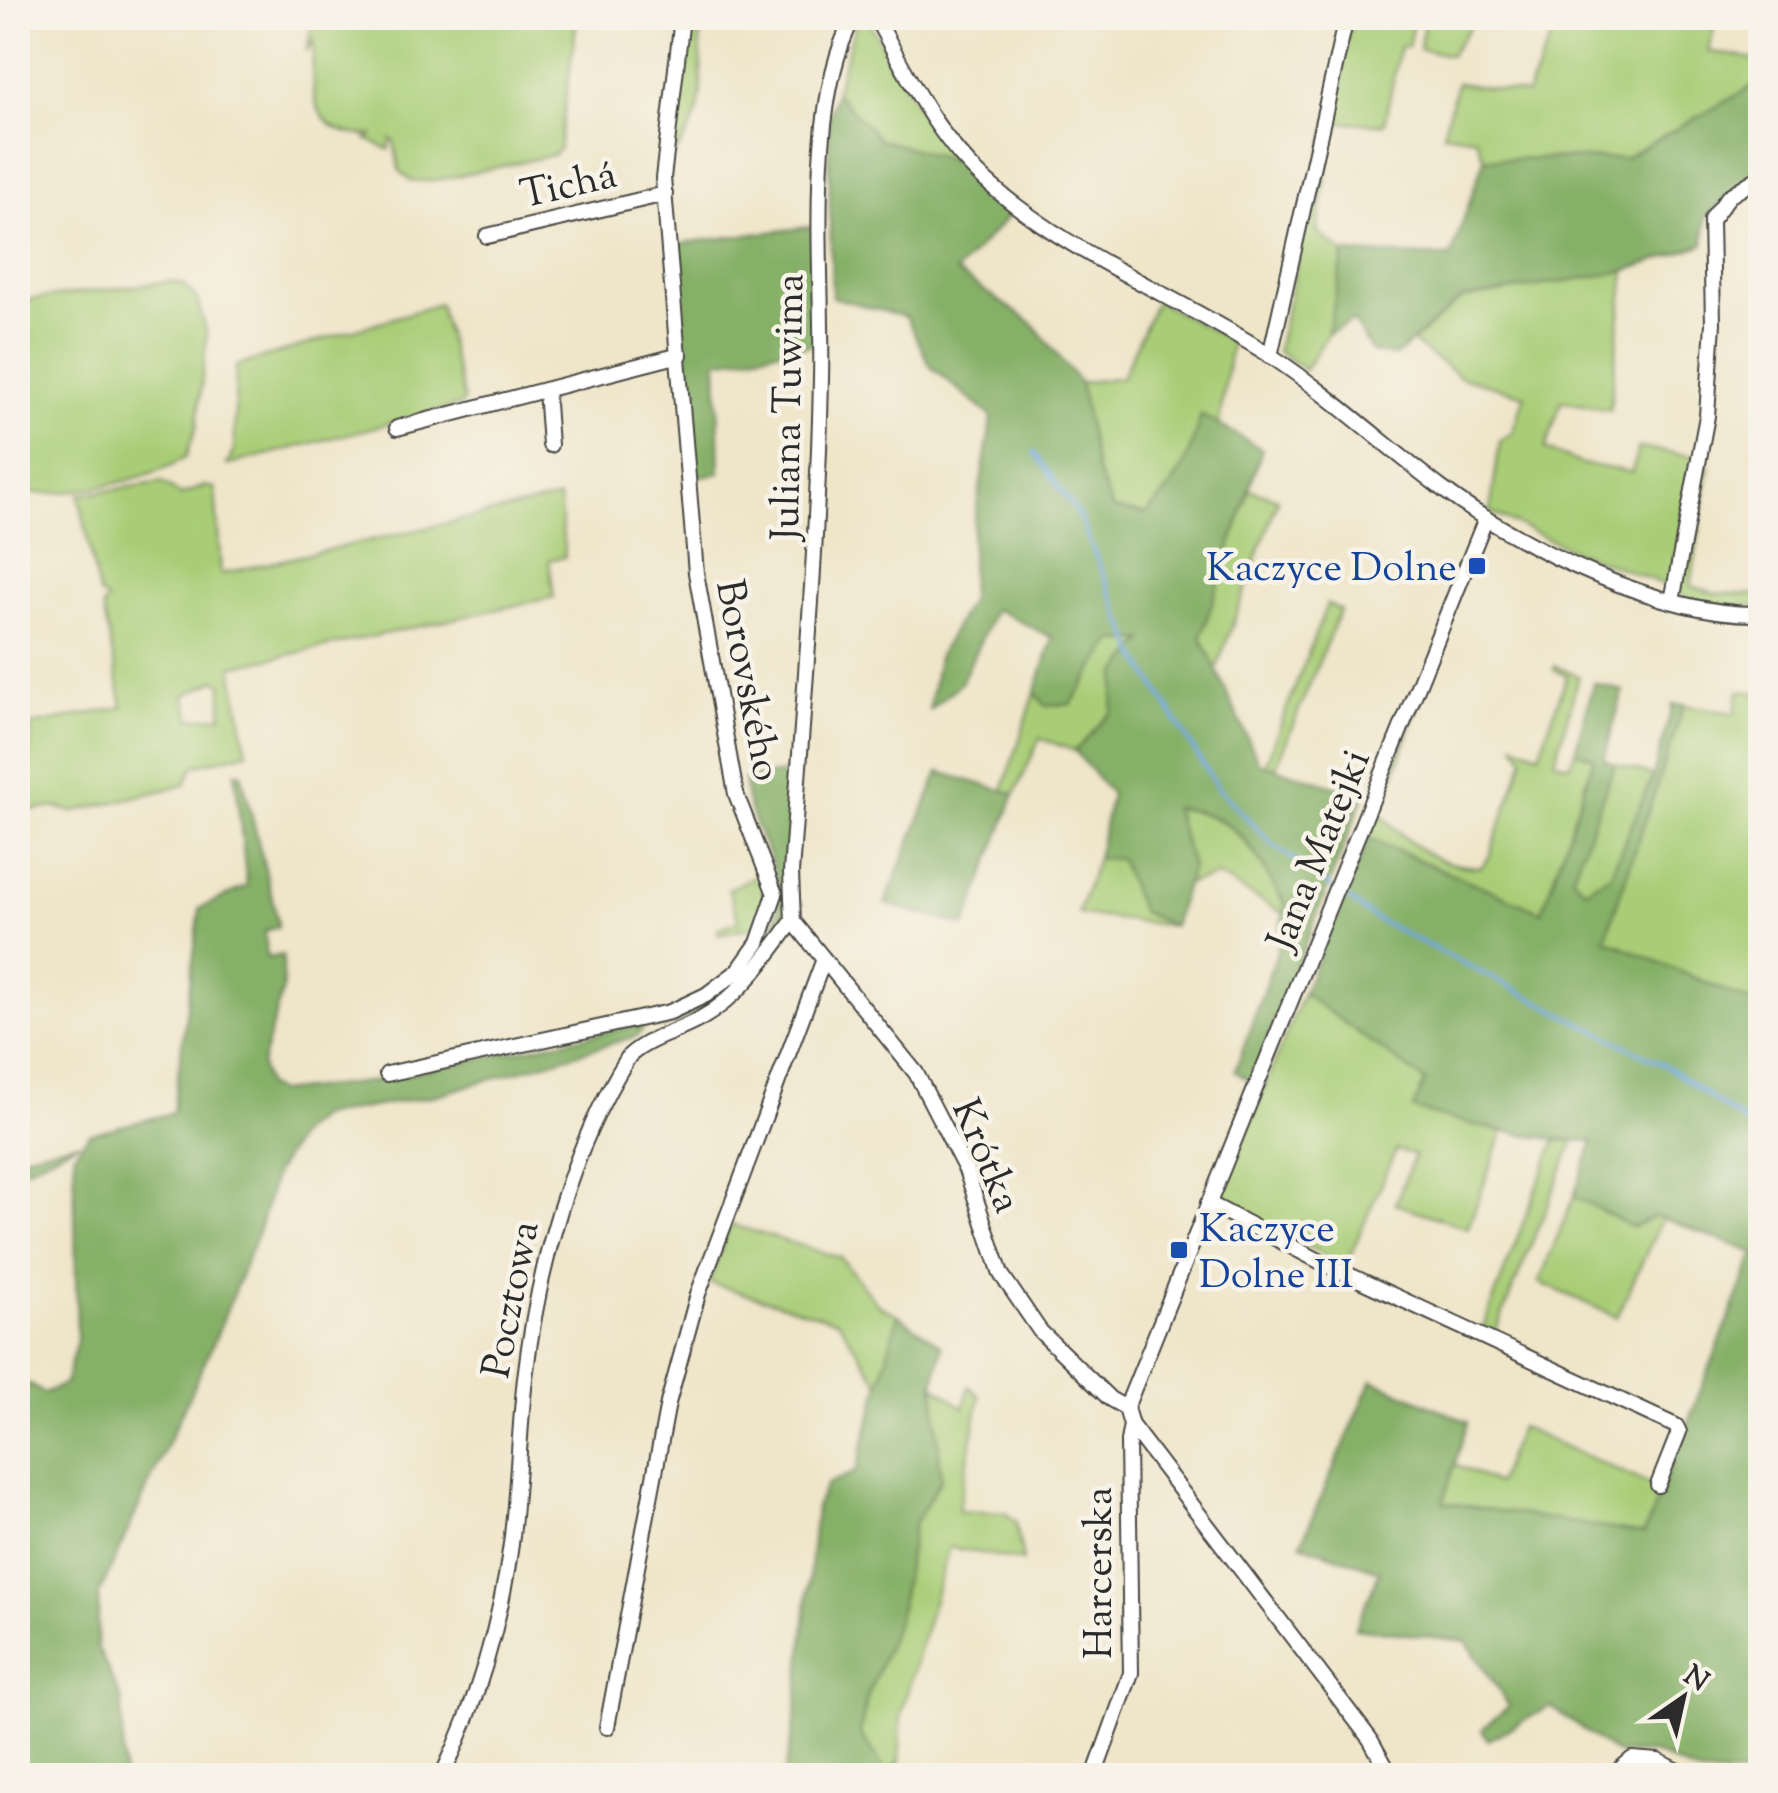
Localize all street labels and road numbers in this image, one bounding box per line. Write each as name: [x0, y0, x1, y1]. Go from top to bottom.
street label: Tichá: [515, 149, 623, 226]
street label: Juliana Tuwima: [760, 273, 821, 543]
street label: Borovského: [698, 575, 793, 786]
street label: Jana Matejki: [1254, 742, 1387, 961]
street label: Krótka: [934, 1091, 1033, 1223]
street label: Pocztowa: [470, 1217, 557, 1383]
street label: Harcerska: [1073, 1487, 1130, 1659]

